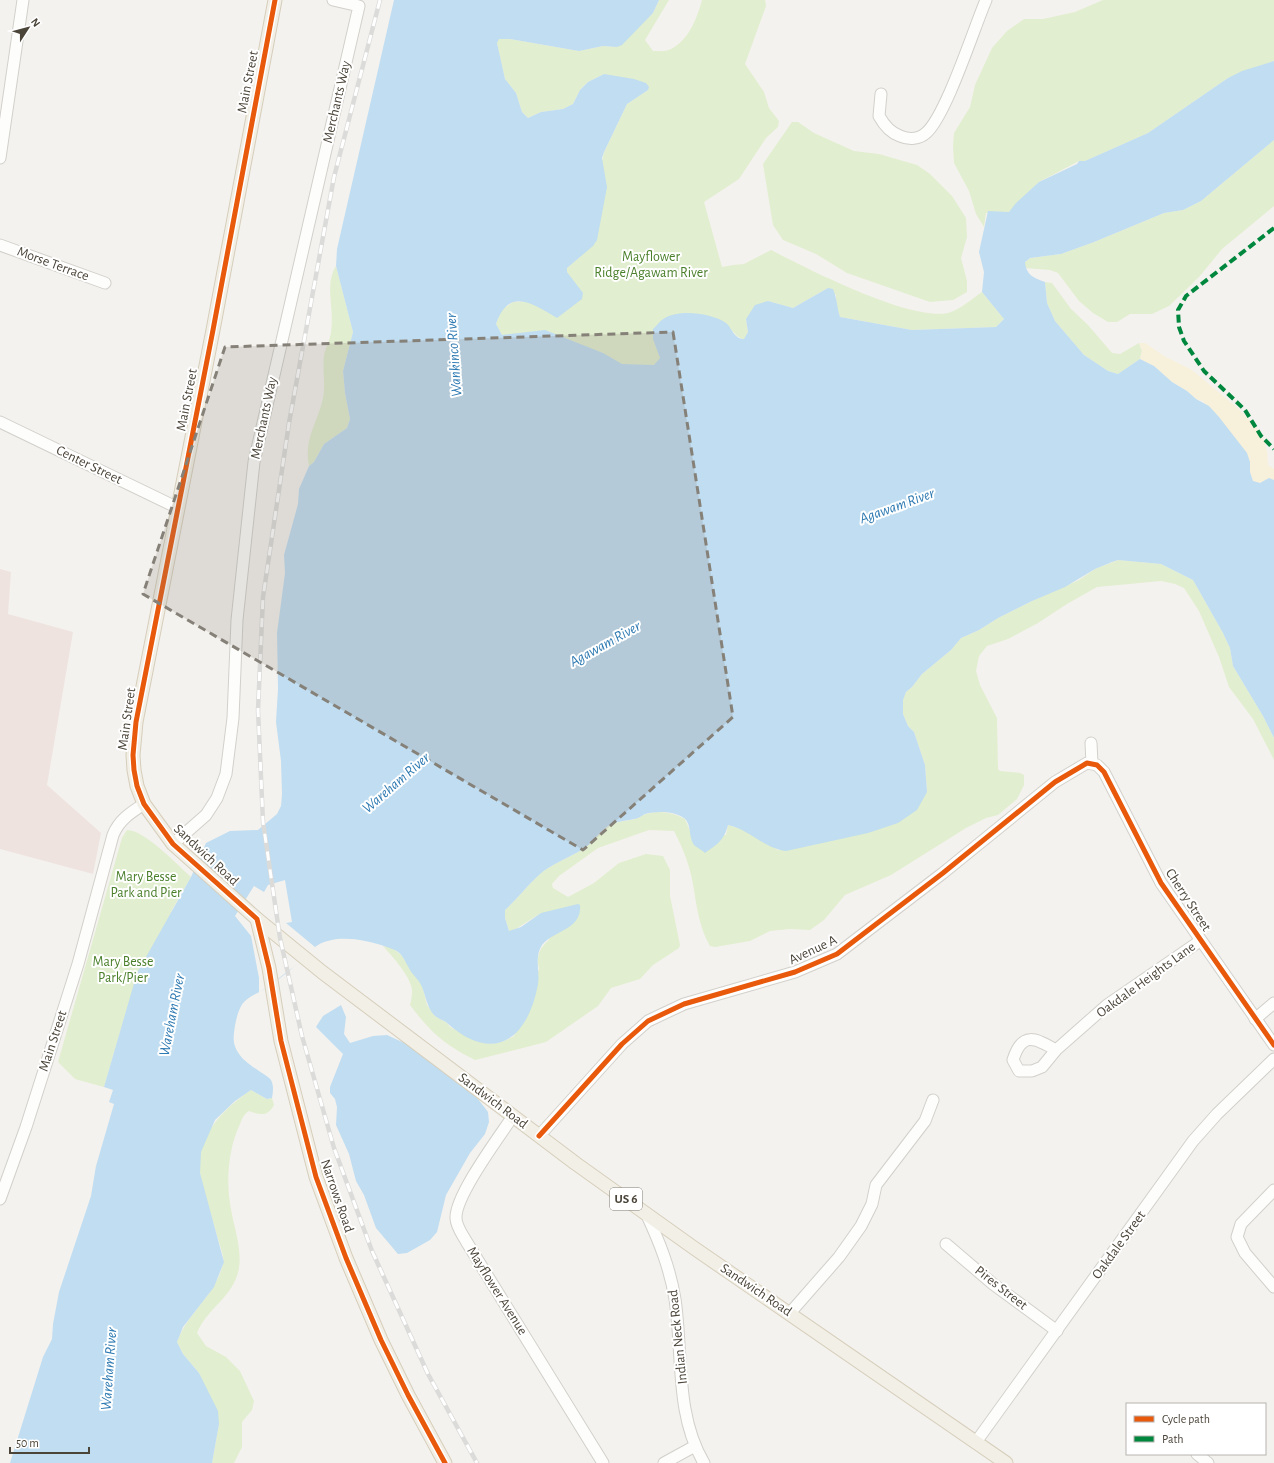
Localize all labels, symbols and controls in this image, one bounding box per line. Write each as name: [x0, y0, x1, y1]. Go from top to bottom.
north arrow: [8, 8, 48, 48]
text: N: [29, 16, 42, 29]
street label: Main Street: [235, 49, 261, 114]
street label: Merchants Way: [321, 60, 353, 144]
street label: Morse Terrace: [15, 245, 91, 283]
park label: Mayflower Ridge/Agawam River: [594, 250, 708, 280]
water label: Wankinco River: [444, 312, 464, 397]
street label: Main Street: [174, 367, 200, 432]
street label: Merchants Way: [248, 375, 280, 460]
street label: Center Street: [54, 443, 125, 487]
water label: Agawam River: [857, 485, 937, 527]
water label: Agawam River: [566, 618, 644, 670]
street label: Main Street: [116, 686, 138, 751]
water label: Wareham River: [360, 749, 433, 816]
street label: Sandwich Road: [171, 822, 241, 888]
street label: Cherry Street: [1163, 866, 1214, 934]
park label: Mary Besse Park and Pier: [110, 870, 182, 900]
street label: Avenue A: [787, 933, 839, 967]
street label: Oakdale Heights Lane: [1094, 940, 1198, 1020]
park label: Mary Besse Park/Pier: [93, 955, 153, 985]
water label: Wareham River: [157, 972, 188, 1057]
street label: Main Street: [37, 1008, 70, 1073]
street label: Sandwich Road: [456, 1071, 530, 1131]
street label: Narrows Road: [318, 1158, 356, 1234]
road number: US 6: [610, 1188, 642, 1210]
street label: Oakdale Street: [1090, 1208, 1149, 1282]
street label: Mayflower Avenue: [464, 1244, 530, 1338]
street label: Sandwich Road: [718, 1261, 794, 1319]
street label: Pires Street: [972, 1263, 1030, 1313]
street label: Indian Neck Road: [666, 1289, 690, 1385]
water label: Wareham River: [99, 1326, 119, 1411]
legend: [1126, 1403, 1266, 1455]
text: Cycle path: [1162, 1413, 1210, 1426]
scale bar: [10, 1429, 89, 1455]
text: Path: [1162, 1433, 1184, 1445]
text: 50 m: [16, 1437, 39, 1449]

